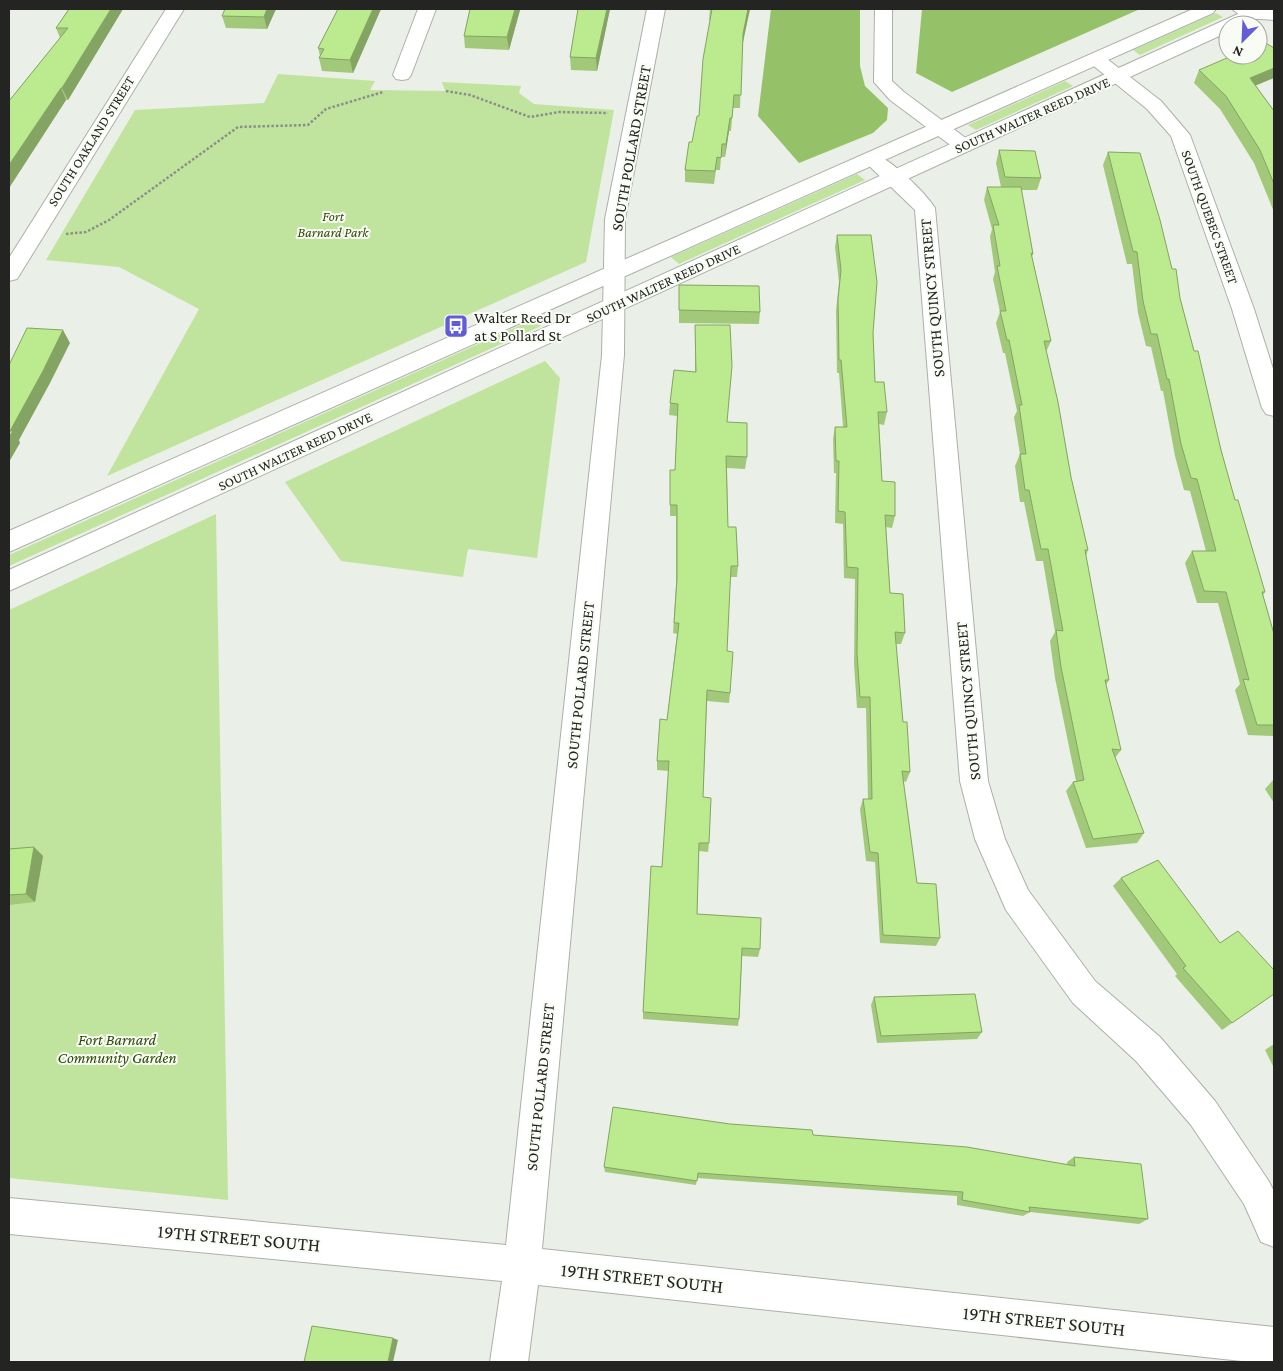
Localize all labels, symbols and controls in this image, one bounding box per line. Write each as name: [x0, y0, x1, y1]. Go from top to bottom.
north arrow: [1218, 15, 1268, 65]
text: N: [1230, 42, 1245, 61]
street label: SOUTH POLLARD STREET: [608, 63, 654, 232]
street label: SOUTH OAKLAND STREET: [44, 73, 138, 209]
street label: SOUTH WALTER REED DRIVE: [952, 73, 1112, 157]
street label: SOUTH QUEBEC STREET: [1178, 148, 1242, 286]
park label: Fort Barnard Park: [298, 208, 369, 240]
street label: SOUTH QUINCY STREET: [917, 218, 947, 378]
street label: SOUTH WALTER REED DRIVE: [583, 240, 743, 326]
place label: Walter Reed Dr at S Pollard St: [474, 309, 571, 344]
bus stop icon: Walter Reed Dr at S Pollard St: [443, 313, 469, 339]
street label: SOUTH WALTER REED DRIVE: [215, 408, 375, 494]
street label: SOUTH POLLARD STREET: [563, 600, 597, 770]
street label: SOUTH QUINCY STREET: [953, 621, 983, 781]
street label: SOUTH POLLARD STREET: [523, 1002, 557, 1172]
park label: Fort Barnard Community Garden: [58, 1031, 176, 1067]
street label: 19TH STREET SOUTH: [157, 1220, 321, 1256]
street label: 19TH STREET SOUTH: [560, 1259, 724, 1297]
street label: 19TH STREET SOUTH: [962, 1302, 1126, 1340]

